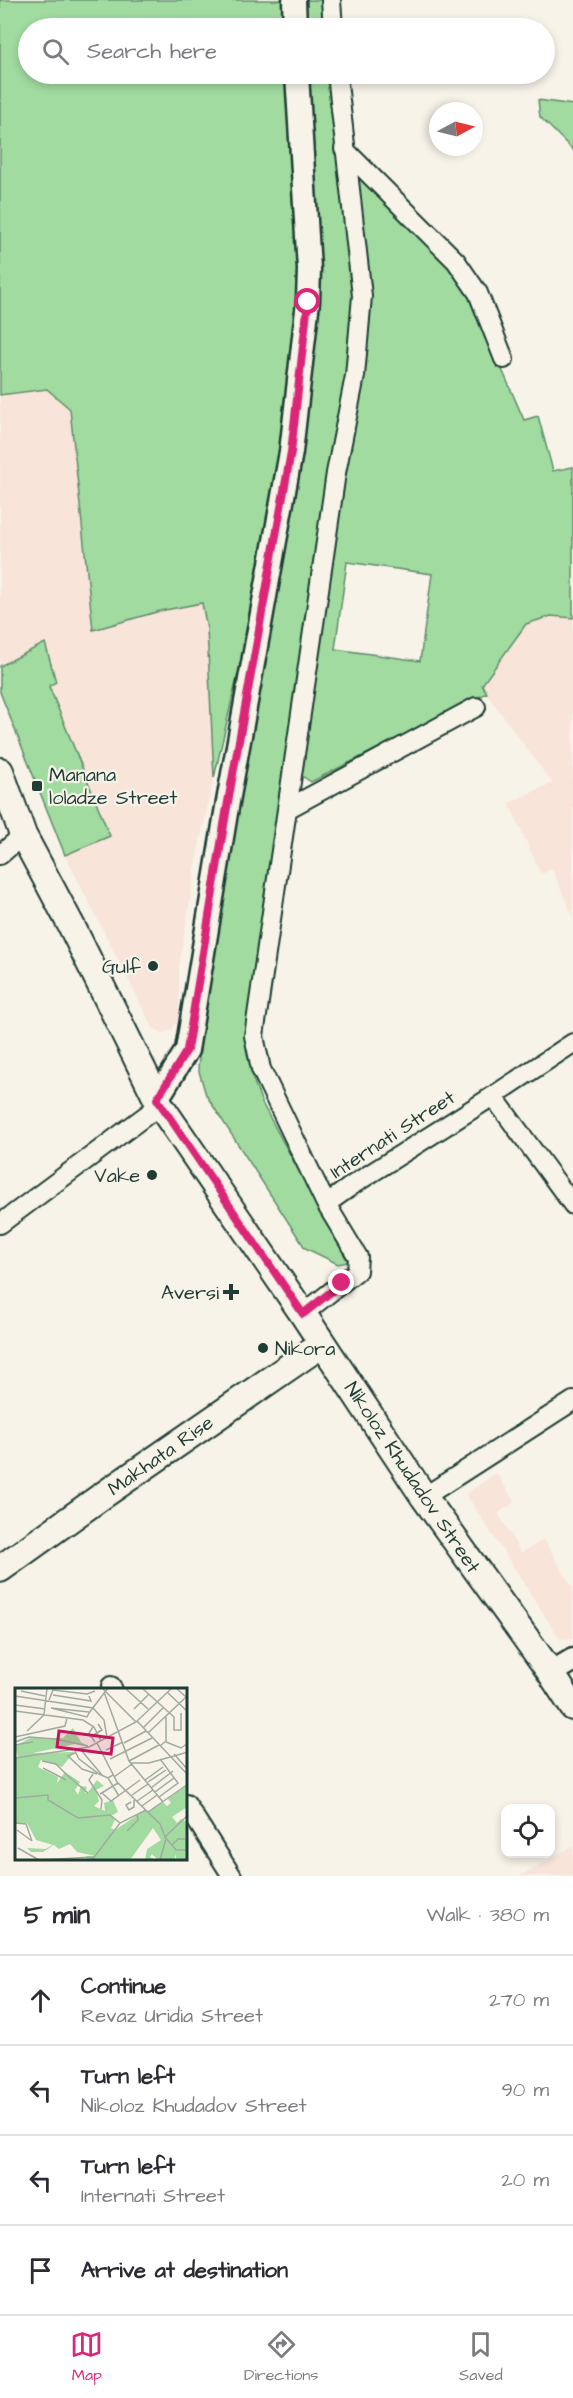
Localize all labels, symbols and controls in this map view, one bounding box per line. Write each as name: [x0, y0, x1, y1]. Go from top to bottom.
search box: [18, 18, 555, 84]
icon: search: [39, 35, 72, 68]
text: Search here: [87, 36, 217, 67]
north arrow: [429, 102, 483, 156]
route start: [294, 288, 320, 314]
place label: Manana loladze Street: [49, 761, 177, 812]
marker: Manana loladze Street: [30, 779, 44, 793]
place label: Gulf: [102, 953, 141, 981]
marker: Gulf: [146, 959, 160, 973]
street label: Internati Street: [325, 1084, 461, 1186]
place label: Vake: [94, 1162, 140, 1190]
marker: Vake: [145, 1168, 159, 1182]
route end: [328, 1269, 354, 1295]
place label: Aversi: [161, 1279, 219, 1307]
marker: Aversi: [224, 1285, 238, 1299]
place label: Nikora: [275, 1335, 335, 1363]
marker: Nikora: [256, 1341, 270, 1355]
street label: Nikoloz Khudadov Street: [337, 1376, 487, 1579]
street label: Makhata Rise: [102, 1409, 219, 1503]
inset map: [15, 1688, 188, 1861]
map controls: [501, 1804, 555, 1858]
button: locate: [501, 1804, 555, 1858]
text: 5 min: [24, 1897, 90, 1933]
text: Walk · 380 m: [426, 1901, 549, 1929]
text: Continue: [81, 1971, 166, 2002]
icon: ahead: [24, 1984, 57, 2017]
text: 270 m: [489, 1986, 549, 2014]
text: Revaz Uridia Street: [81, 2002, 263, 2030]
text: Turn left: [81, 2061, 175, 2092]
icon: left: [24, 2074, 57, 2107]
text: 90 m: [501, 2076, 549, 2104]
text: Nikoloz Khudadov Street: [81, 2092, 307, 2120]
text: Turn left: [81, 2151, 175, 2182]
icon: left: [24, 2164, 57, 2197]
text: 20 m: [501, 2166, 549, 2194]
text: Internati Street: [81, 2182, 225, 2210]
icon: arrive: [24, 2254, 57, 2287]
text: Arrive at destination: [81, 2255, 288, 2286]
tab: Map: [70, 2328, 103, 2386]
tab: Directions: [244, 2328, 318, 2386]
tab: Saved: [459, 2328, 503, 2386]

